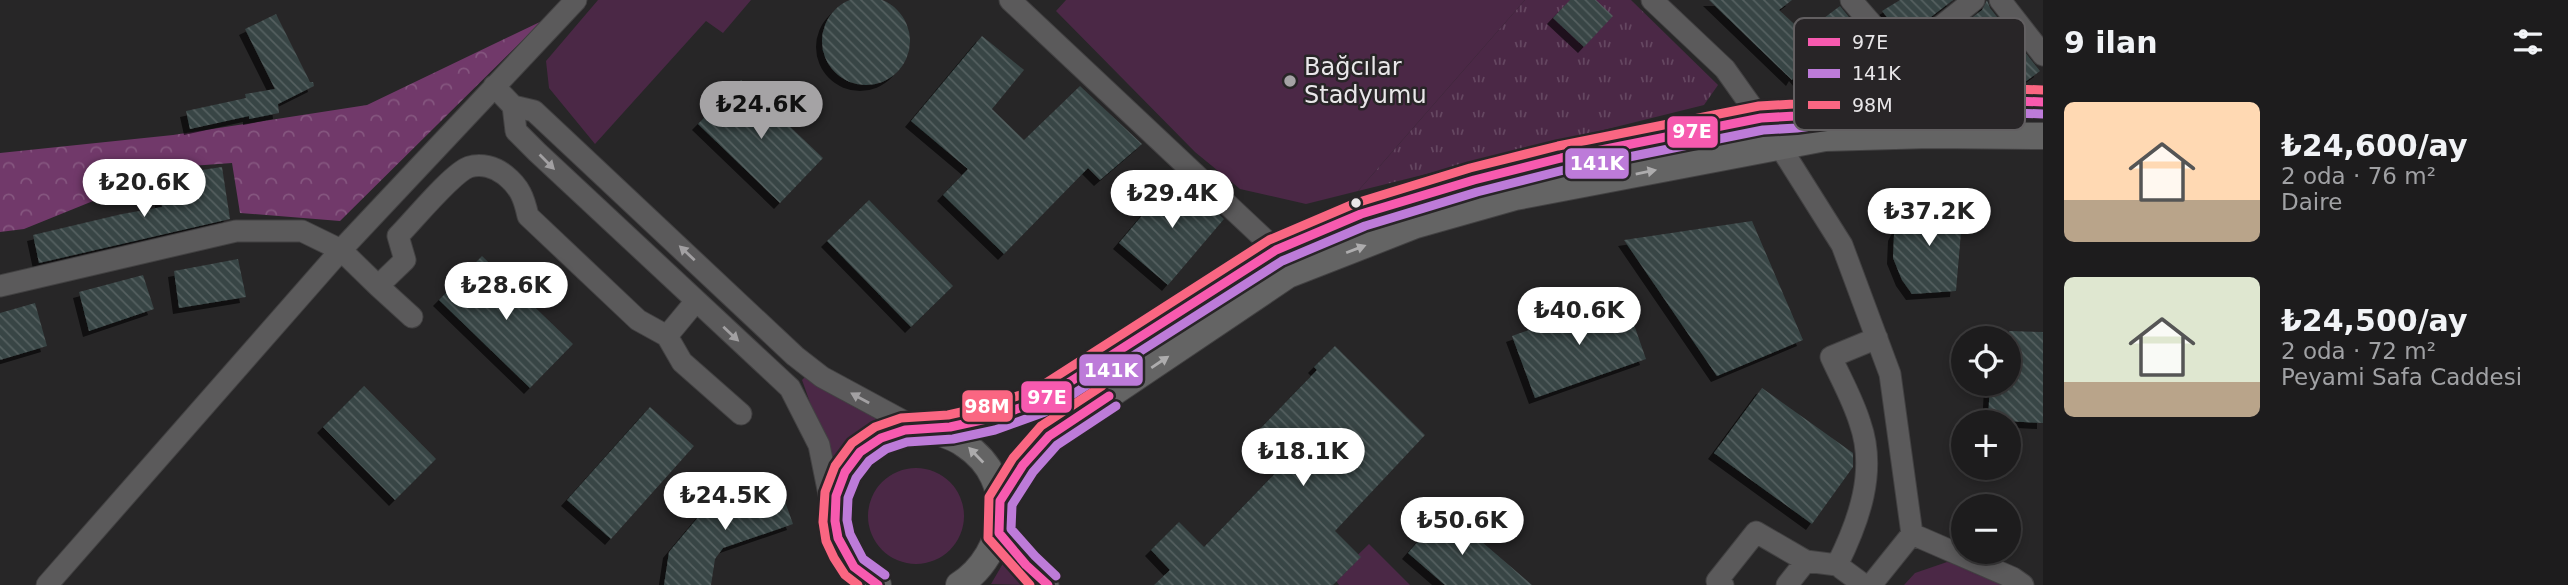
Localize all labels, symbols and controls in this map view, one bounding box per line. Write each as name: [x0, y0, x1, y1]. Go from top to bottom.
legend: [1794, 18, 2025, 130]
icon: filters: [2509, 23, 2547, 61]
text: 9 ilan: [2064, 25, 2158, 60]
text: 97E: [1852, 31, 1888, 53]
place label: Bağcılar Stadyumu: [1304, 53, 1427, 109]
text: 141K: [1852, 62, 1901, 84]
marker: Bağcılar Stadyumu: [1282, 73, 1298, 89]
pin: ₺24.6K: [704, 82, 818, 141]
text: ₺24.6K: [716, 91, 806, 117]
text: 98M: [1852, 94, 1893, 116]
line badge: 97E: [1666, 115, 1719, 149]
text: 97E: [1672, 120, 1712, 142]
text: ₺24,600/ay: [2281, 128, 2467, 163]
icon: home: [2120, 130, 2204, 214]
line badge: 141K: [1564, 147, 1630, 180]
text: 141K: [1570, 152, 1625, 174]
one-way arrow: [538, 153, 554, 170]
pin: ₺20.6K: [87, 160, 201, 219]
text: 2 oda · 76 m²: [2281, 163, 2436, 189]
one-way arrow: [1635, 166, 1657, 177]
text: ₺20.6K: [99, 169, 189, 195]
pin: ₺29.4K: [1115, 170, 1229, 230]
text: ₺29.4K: [1127, 180, 1217, 206]
pin: ₺37.2K: [1872, 188, 1986, 248]
text: Daire: [2281, 189, 2342, 215]
unlabelled marker: [1349, 196, 1363, 210]
text: ₺37.2K: [1884, 198, 1974, 224]
one-way arrow: [1345, 244, 1366, 255]
one-way arrow: [679, 245, 696, 261]
pin: ₺28.6K: [449, 262, 563, 322]
text: ₺28.6K: [461, 272, 551, 298]
pin: ₺40.6K: [1522, 288, 1636, 347]
text: ₺40.6K: [1534, 297, 1624, 323]
text: ₺24,500/ay: [2281, 303, 2467, 338]
icon: home: [2120, 305, 2204, 389]
one-way arrow: [722, 325, 739, 341]
map controls: [1951, 326, 2021, 564]
button: locate: [1951, 326, 2021, 396]
text: 2 oda · 72 m²: [2281, 338, 2436, 364]
line badge: 141K: [1078, 353, 1144, 387]
one-way arrow: [1150, 356, 1169, 369]
text: 141K: [1084, 359, 1139, 381]
text: Peyami Safa Caddesi: [2281, 364, 2522, 390]
line badge: 97E: [1020, 380, 1073, 414]
text: 97E: [1027, 386, 1067, 408]
line badge: 98M: [961, 389, 1014, 423]
one-way arrow: [850, 392, 870, 404]
text: 98M: [964, 395, 1010, 417]
button: +: [1951, 410, 2021, 480]
pin: ₺18.1K: [1246, 428, 1360, 488]
text: ₺18.1K: [1258, 438, 1348, 464]
one-way arrow: [969, 447, 985, 464]
pin: ₺24.5K: [668, 472, 782, 532]
text: ₺24.5K: [680, 482, 770, 508]
button: −: [1951, 494, 2021, 564]
pin: ₺50.6K: [1405, 498, 1519, 557]
text: ₺50.6K: [1417, 507, 1507, 533]

